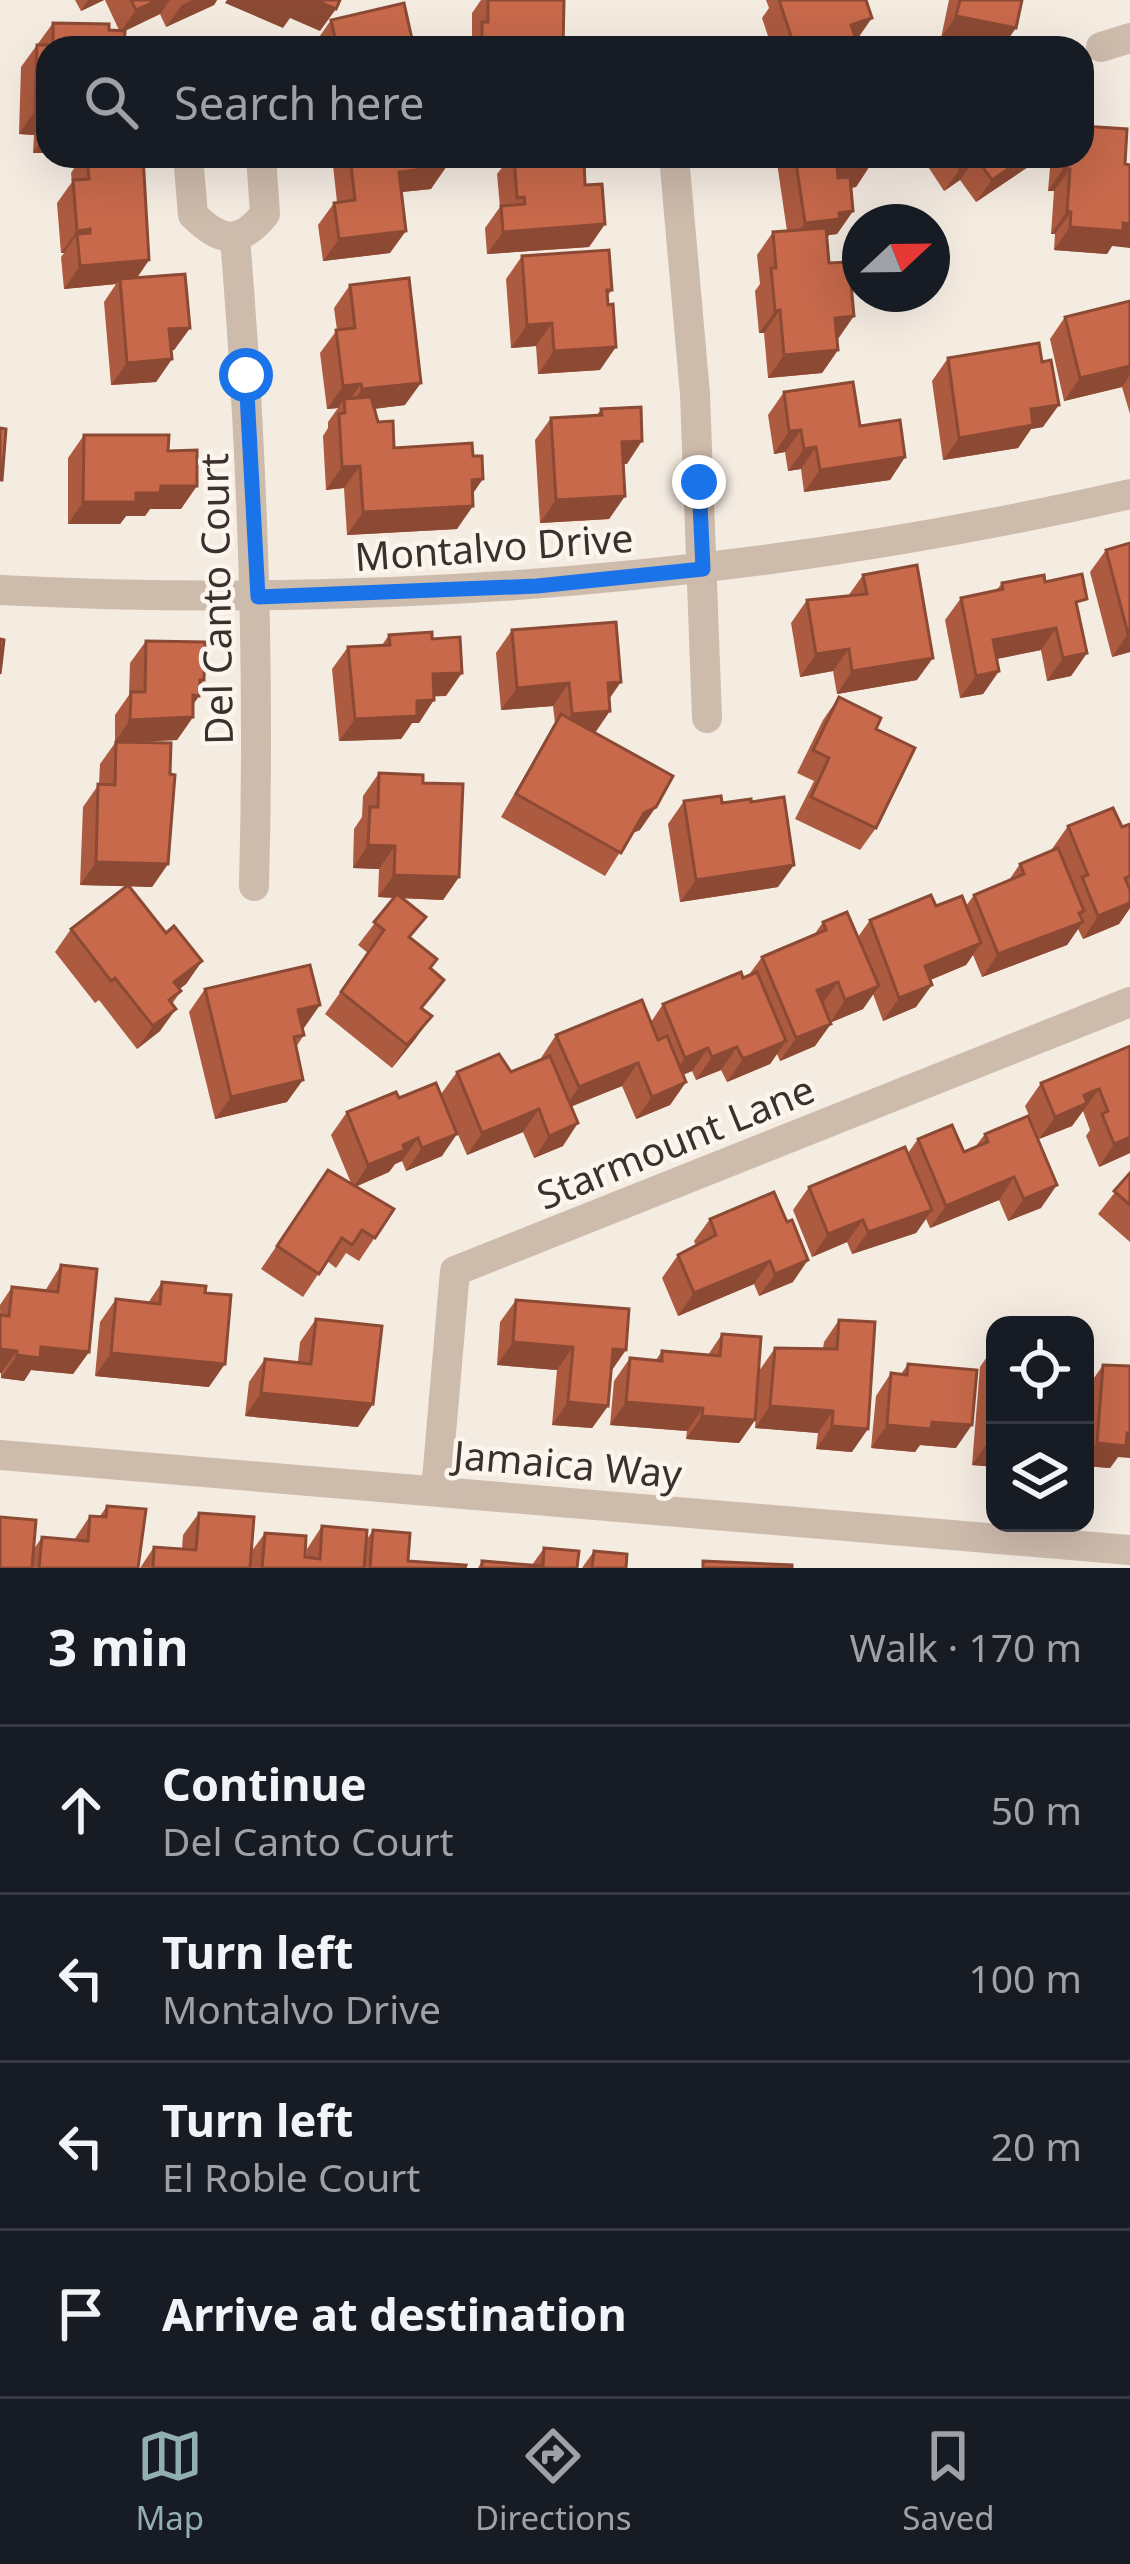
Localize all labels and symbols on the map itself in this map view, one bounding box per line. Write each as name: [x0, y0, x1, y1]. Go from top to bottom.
north arrow: [842, 204, 950, 312]
route start: [219, 348, 273, 402]
street label: Del Canto Court: [186, 453, 244, 745]
route end: [672, 455, 726, 509]
street label: Montalvo Drive: [353, 510, 635, 582]
street label: Starmount Lane: [529, 1061, 821, 1221]
street label: Jamaica Way: [448, 1426, 684, 1499]

